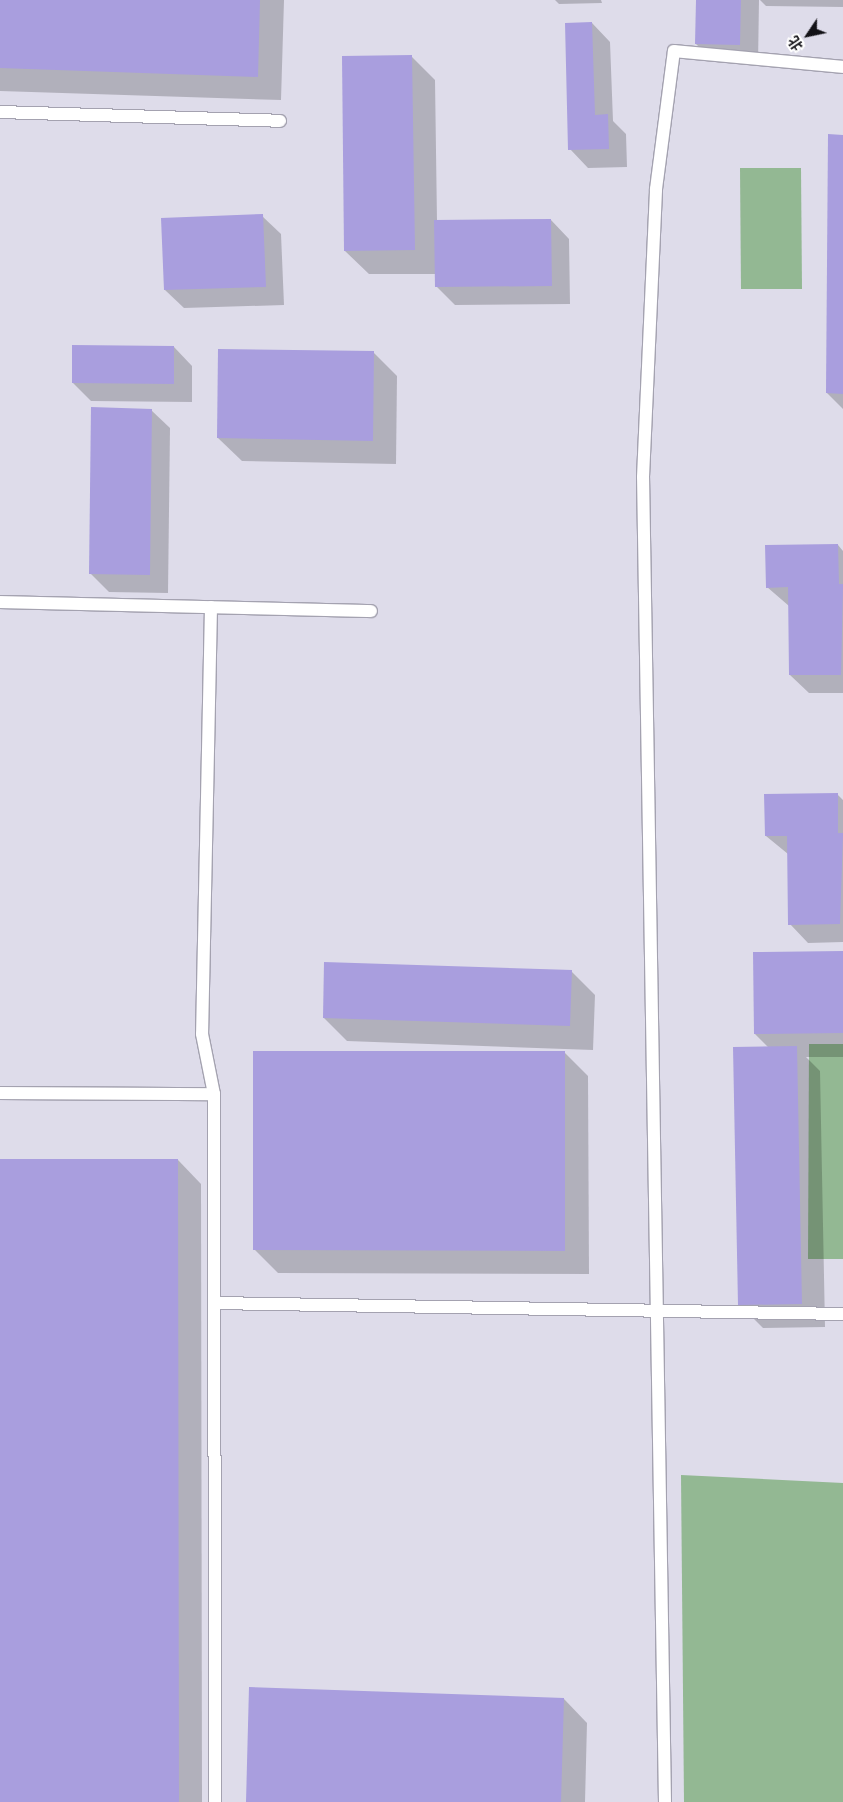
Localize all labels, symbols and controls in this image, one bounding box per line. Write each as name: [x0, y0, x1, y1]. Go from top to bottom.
north arrow: [783, 10, 833, 60]
text: 北: [784, 33, 806, 54]

